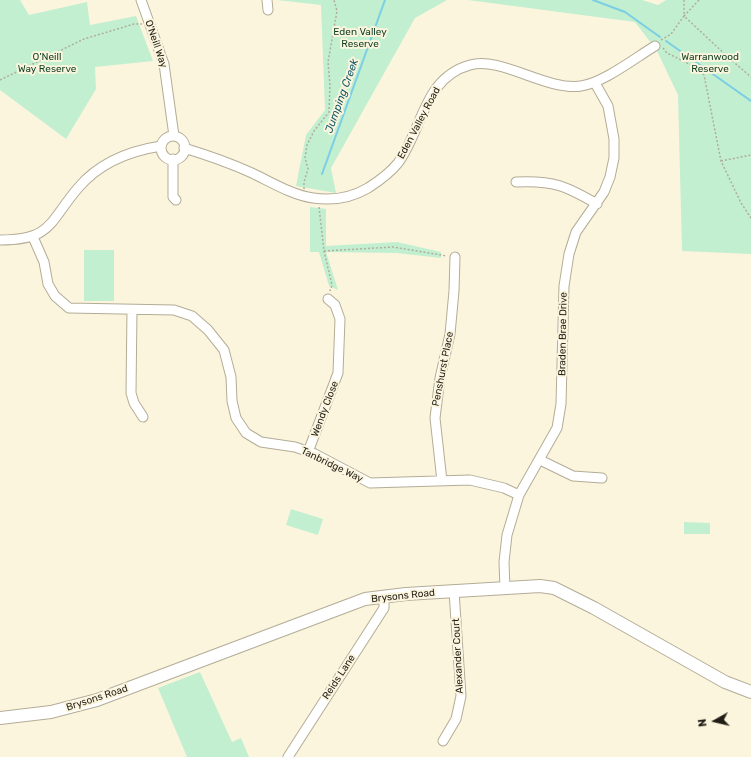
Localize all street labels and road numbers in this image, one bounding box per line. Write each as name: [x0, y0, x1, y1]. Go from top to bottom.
street label: O'Neill Way: [142, 18, 170, 70]
street label: Eden Valley Road: [395, 85, 443, 161]
street label: Braden Brae Drive: [556, 292, 570, 376]
street label: Penshurst Place: [430, 331, 456, 407]
street label: Wendy Close: [309, 379, 341, 439]
street label: Tanbridge Way: [299, 445, 365, 485]
street label: Brysons Road: [371, 587, 435, 605]
street label: Alexander Court: [450, 618, 466, 694]
street label: Reids Lane: [320, 652, 358, 702]
street label: Brysons Road: [65, 682, 129, 714]

